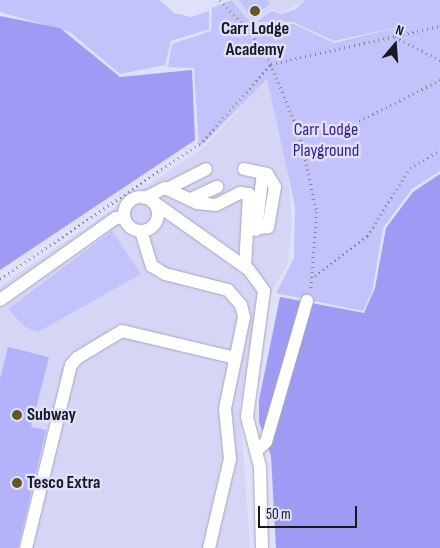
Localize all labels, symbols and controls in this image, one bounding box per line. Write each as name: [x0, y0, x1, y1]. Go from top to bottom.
marker: Carr Lodge Academy: [249, 5, 261, 17]
place label: Carr Lodge Academy: [221, 19, 289, 62]
north arrow: [370, 20, 420, 70]
text: N: [394, 21, 406, 39]
park label: Carr Lodge Playground: [293, 120, 359, 162]
place label: Subway: [27, 404, 76, 426]
marker: Subway: [11, 409, 23, 421]
place label: Tesco Extra: [27, 472, 100, 494]
marker: Tesco Extra: [11, 477, 23, 489]
scale bar: [260, 496, 359, 528]
text: 50 m: [266, 505, 291, 524]

